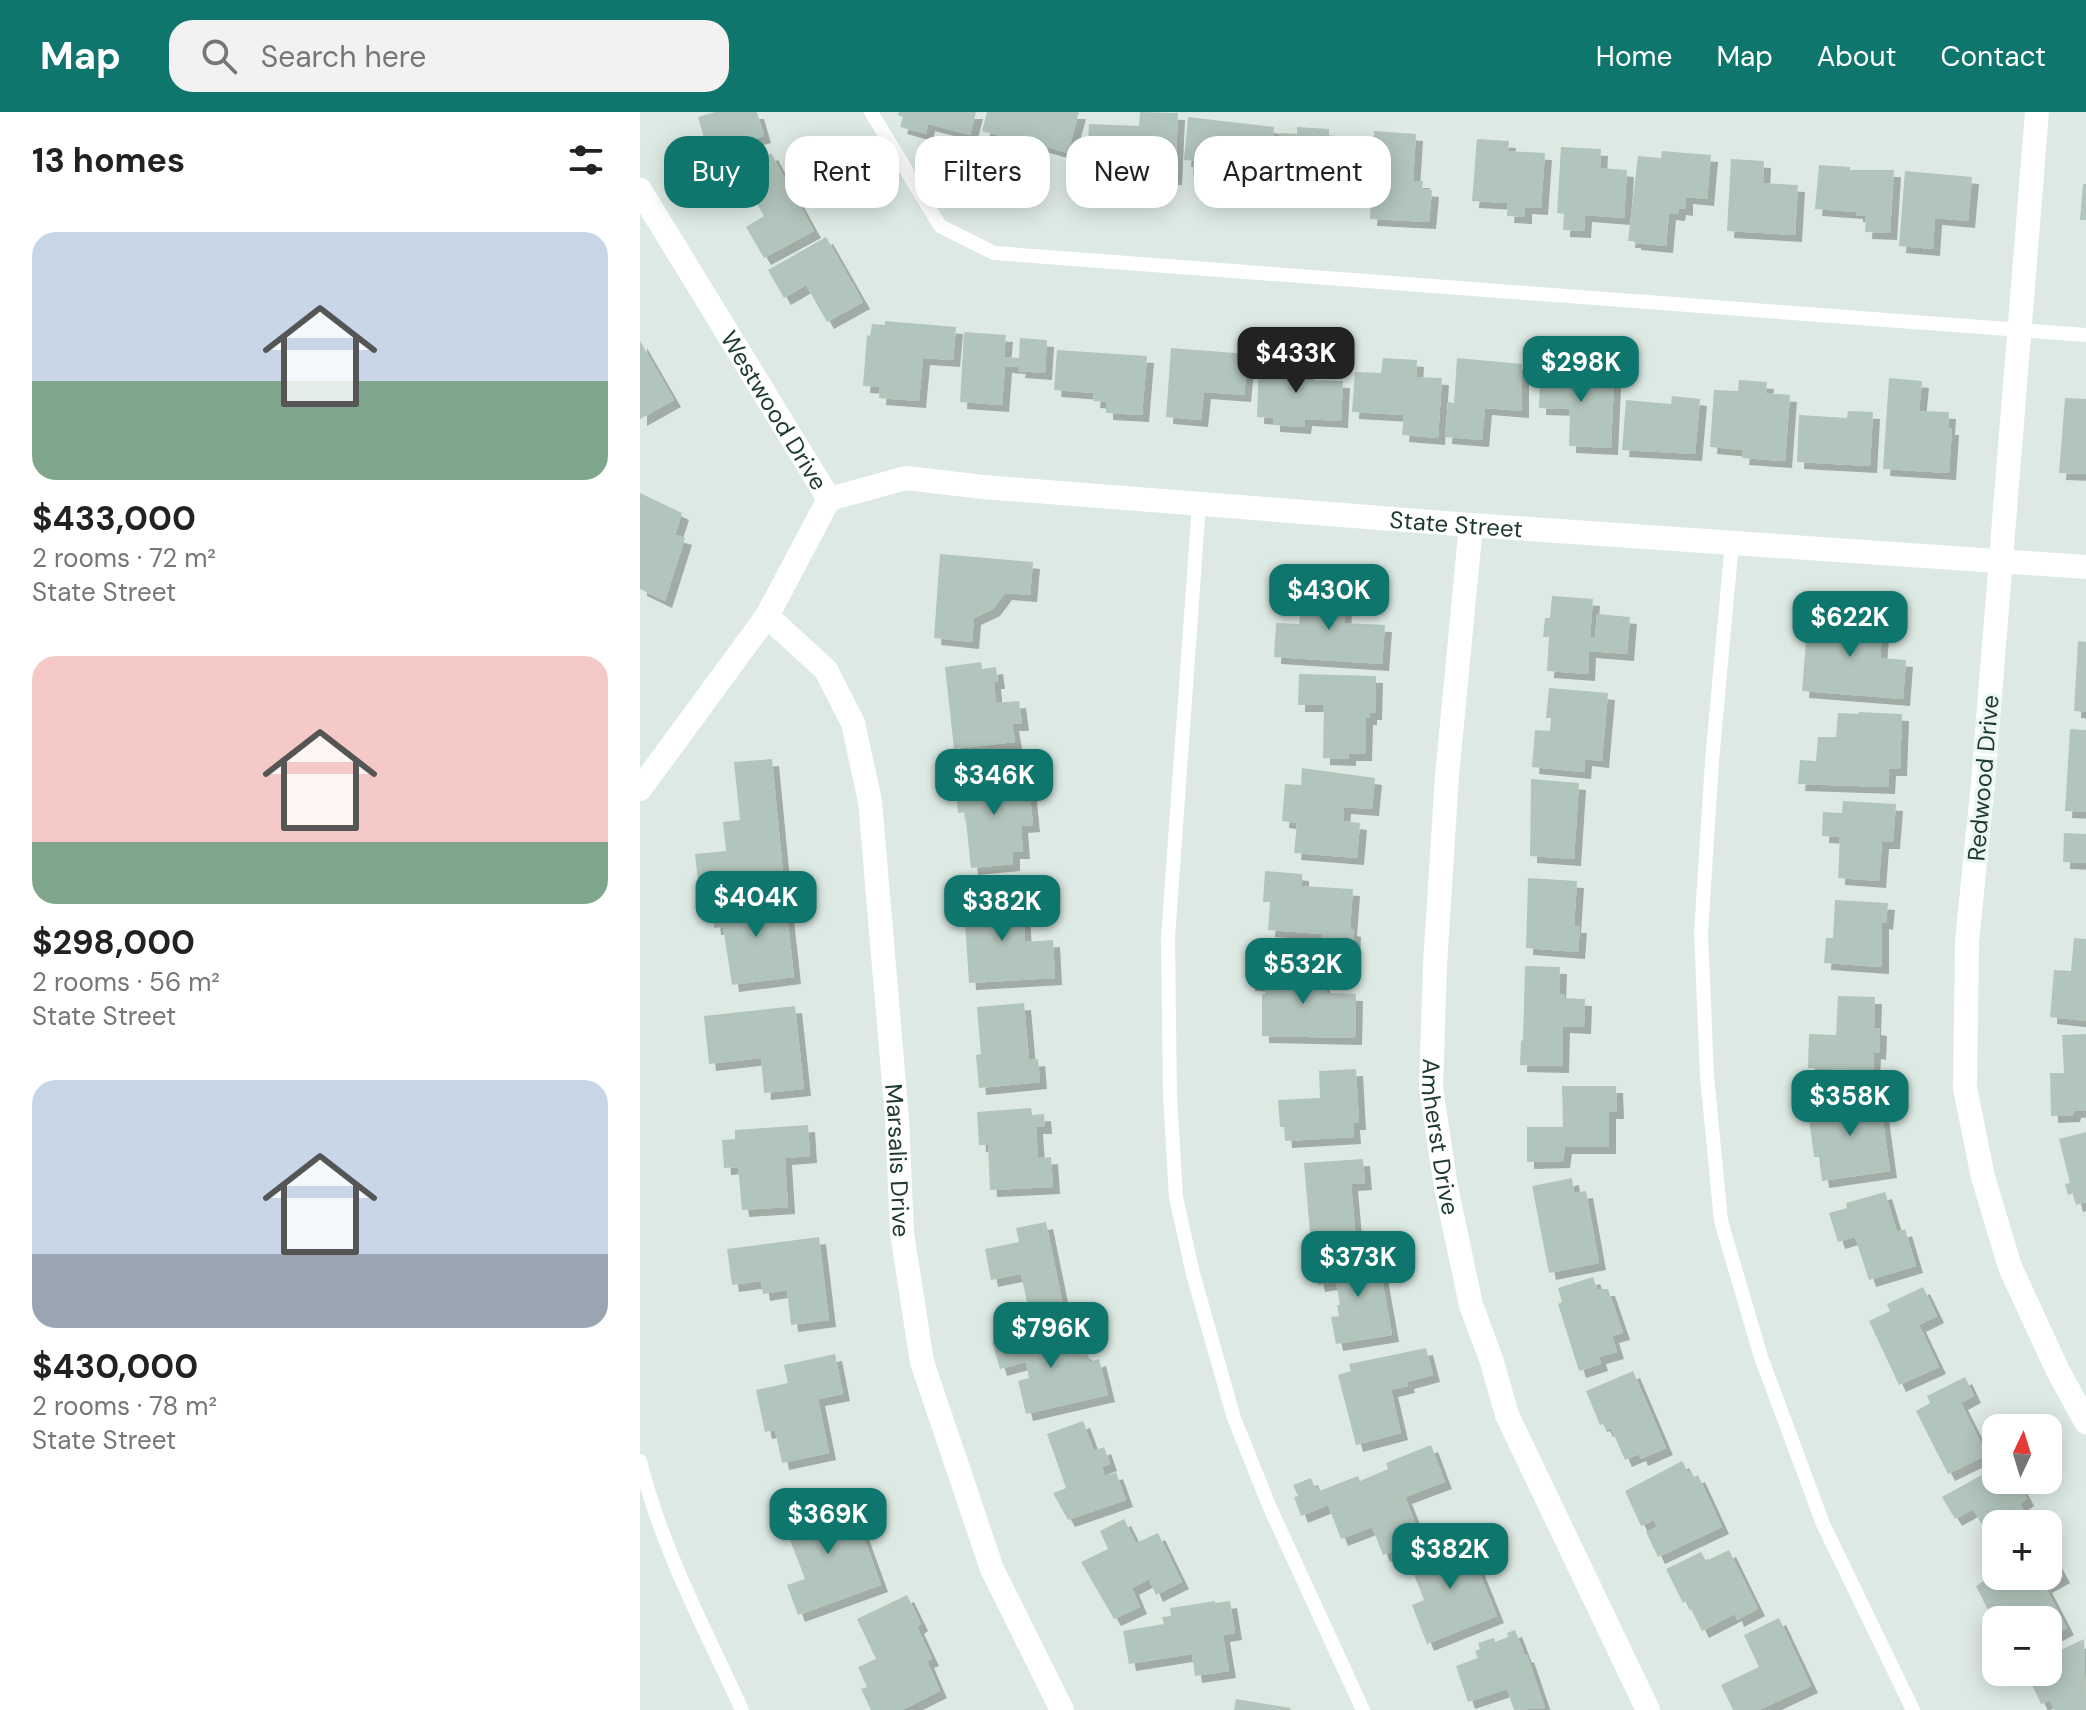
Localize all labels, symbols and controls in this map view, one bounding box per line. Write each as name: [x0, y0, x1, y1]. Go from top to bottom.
search box: [169, 20, 729, 92]
text: Map: [40, 31, 121, 81]
icon: search: [197, 34, 241, 78]
text: Search here: [261, 37, 426, 76]
text: Home: [1596, 38, 1672, 75]
text: Map: [1716, 38, 1773, 75]
text: About: [1817, 38, 1896, 75]
text: Contact: [1940, 38, 2046, 75]
chip: Buy: [664, 136, 769, 208]
chip: Rent: [785, 136, 899, 208]
chip: Filters: [915, 136, 1050, 208]
chip: New: [1066, 136, 1178, 208]
chip: Apartment: [1194, 136, 1391, 208]
text: 13 homes: [32, 138, 185, 183]
icon: filters: [564, 138, 608, 182]
icon: home: [248, 284, 392, 428]
street label: Westwood Drive: [714, 325, 835, 495]
pin: $433K: [1240, 327, 1352, 395]
text: $433K: [1256, 336, 1336, 370]
pin: $298K: [1525, 336, 1637, 404]
text: $298K: [1541, 345, 1621, 379]
text: $433,000: [32, 496, 196, 541]
street label: State Street: [1389, 503, 1524, 544]
text: 2 rooms · 72 m²: [32, 541, 216, 575]
pin: $430K: [1273, 564, 1385, 632]
text: $430K: [1287, 573, 1371, 607]
text: State Street: [32, 575, 176, 609]
pin: $622K: [1794, 591, 1906, 659]
text: $622K: [1811, 600, 1889, 634]
street label: Redwood Drive: [1960, 694, 2006, 862]
icon: home: [248, 708, 392, 852]
pin: $346K: [938, 749, 1050, 817]
text: $346K: [953, 758, 1035, 792]
pin: $404K: [700, 871, 812, 939]
pin: $382K: [946, 875, 1058, 943]
text: $404K: [714, 880, 798, 914]
text: $382K: [962, 884, 1042, 918]
text: $298,000: [32, 920, 195, 965]
pin: $532K: [1247, 938, 1359, 1006]
text: $532K: [1263, 947, 1343, 981]
text: 2 rooms · 56 m²: [32, 965, 220, 999]
text: State Street: [32, 999, 176, 1033]
street label: Amherst Drive: [1415, 1058, 1467, 1218]
pin: $358K: [1794, 1070, 1906, 1138]
text: $358K: [1810, 1079, 1891, 1113]
street label: Marsalis Drive: [879, 1083, 918, 1238]
icon: home: [248, 1132, 392, 1276]
pin: $373K: [1302, 1231, 1414, 1299]
text: $373K: [1319, 1240, 1397, 1274]
pin: $796K: [995, 1302, 1107, 1370]
text: $796K: [1011, 1311, 1091, 1345]
text: $430,000: [32, 1344, 198, 1389]
text: 2 rooms · 78 m²: [32, 1389, 217, 1423]
north arrow: [1982, 1414, 2062, 1494]
map controls: [1982, 1414, 2062, 1686]
text: State Street: [32, 1423, 176, 1457]
pin: $369K: [772, 1488, 884, 1556]
text: $369K: [788, 1497, 868, 1531]
button: +: [1982, 1510, 2062, 1590]
pin: $382K: [1394, 1523, 1506, 1591]
text: $382K: [1410, 1532, 1490, 1566]
button: −: [1982, 1606, 2062, 1686]

